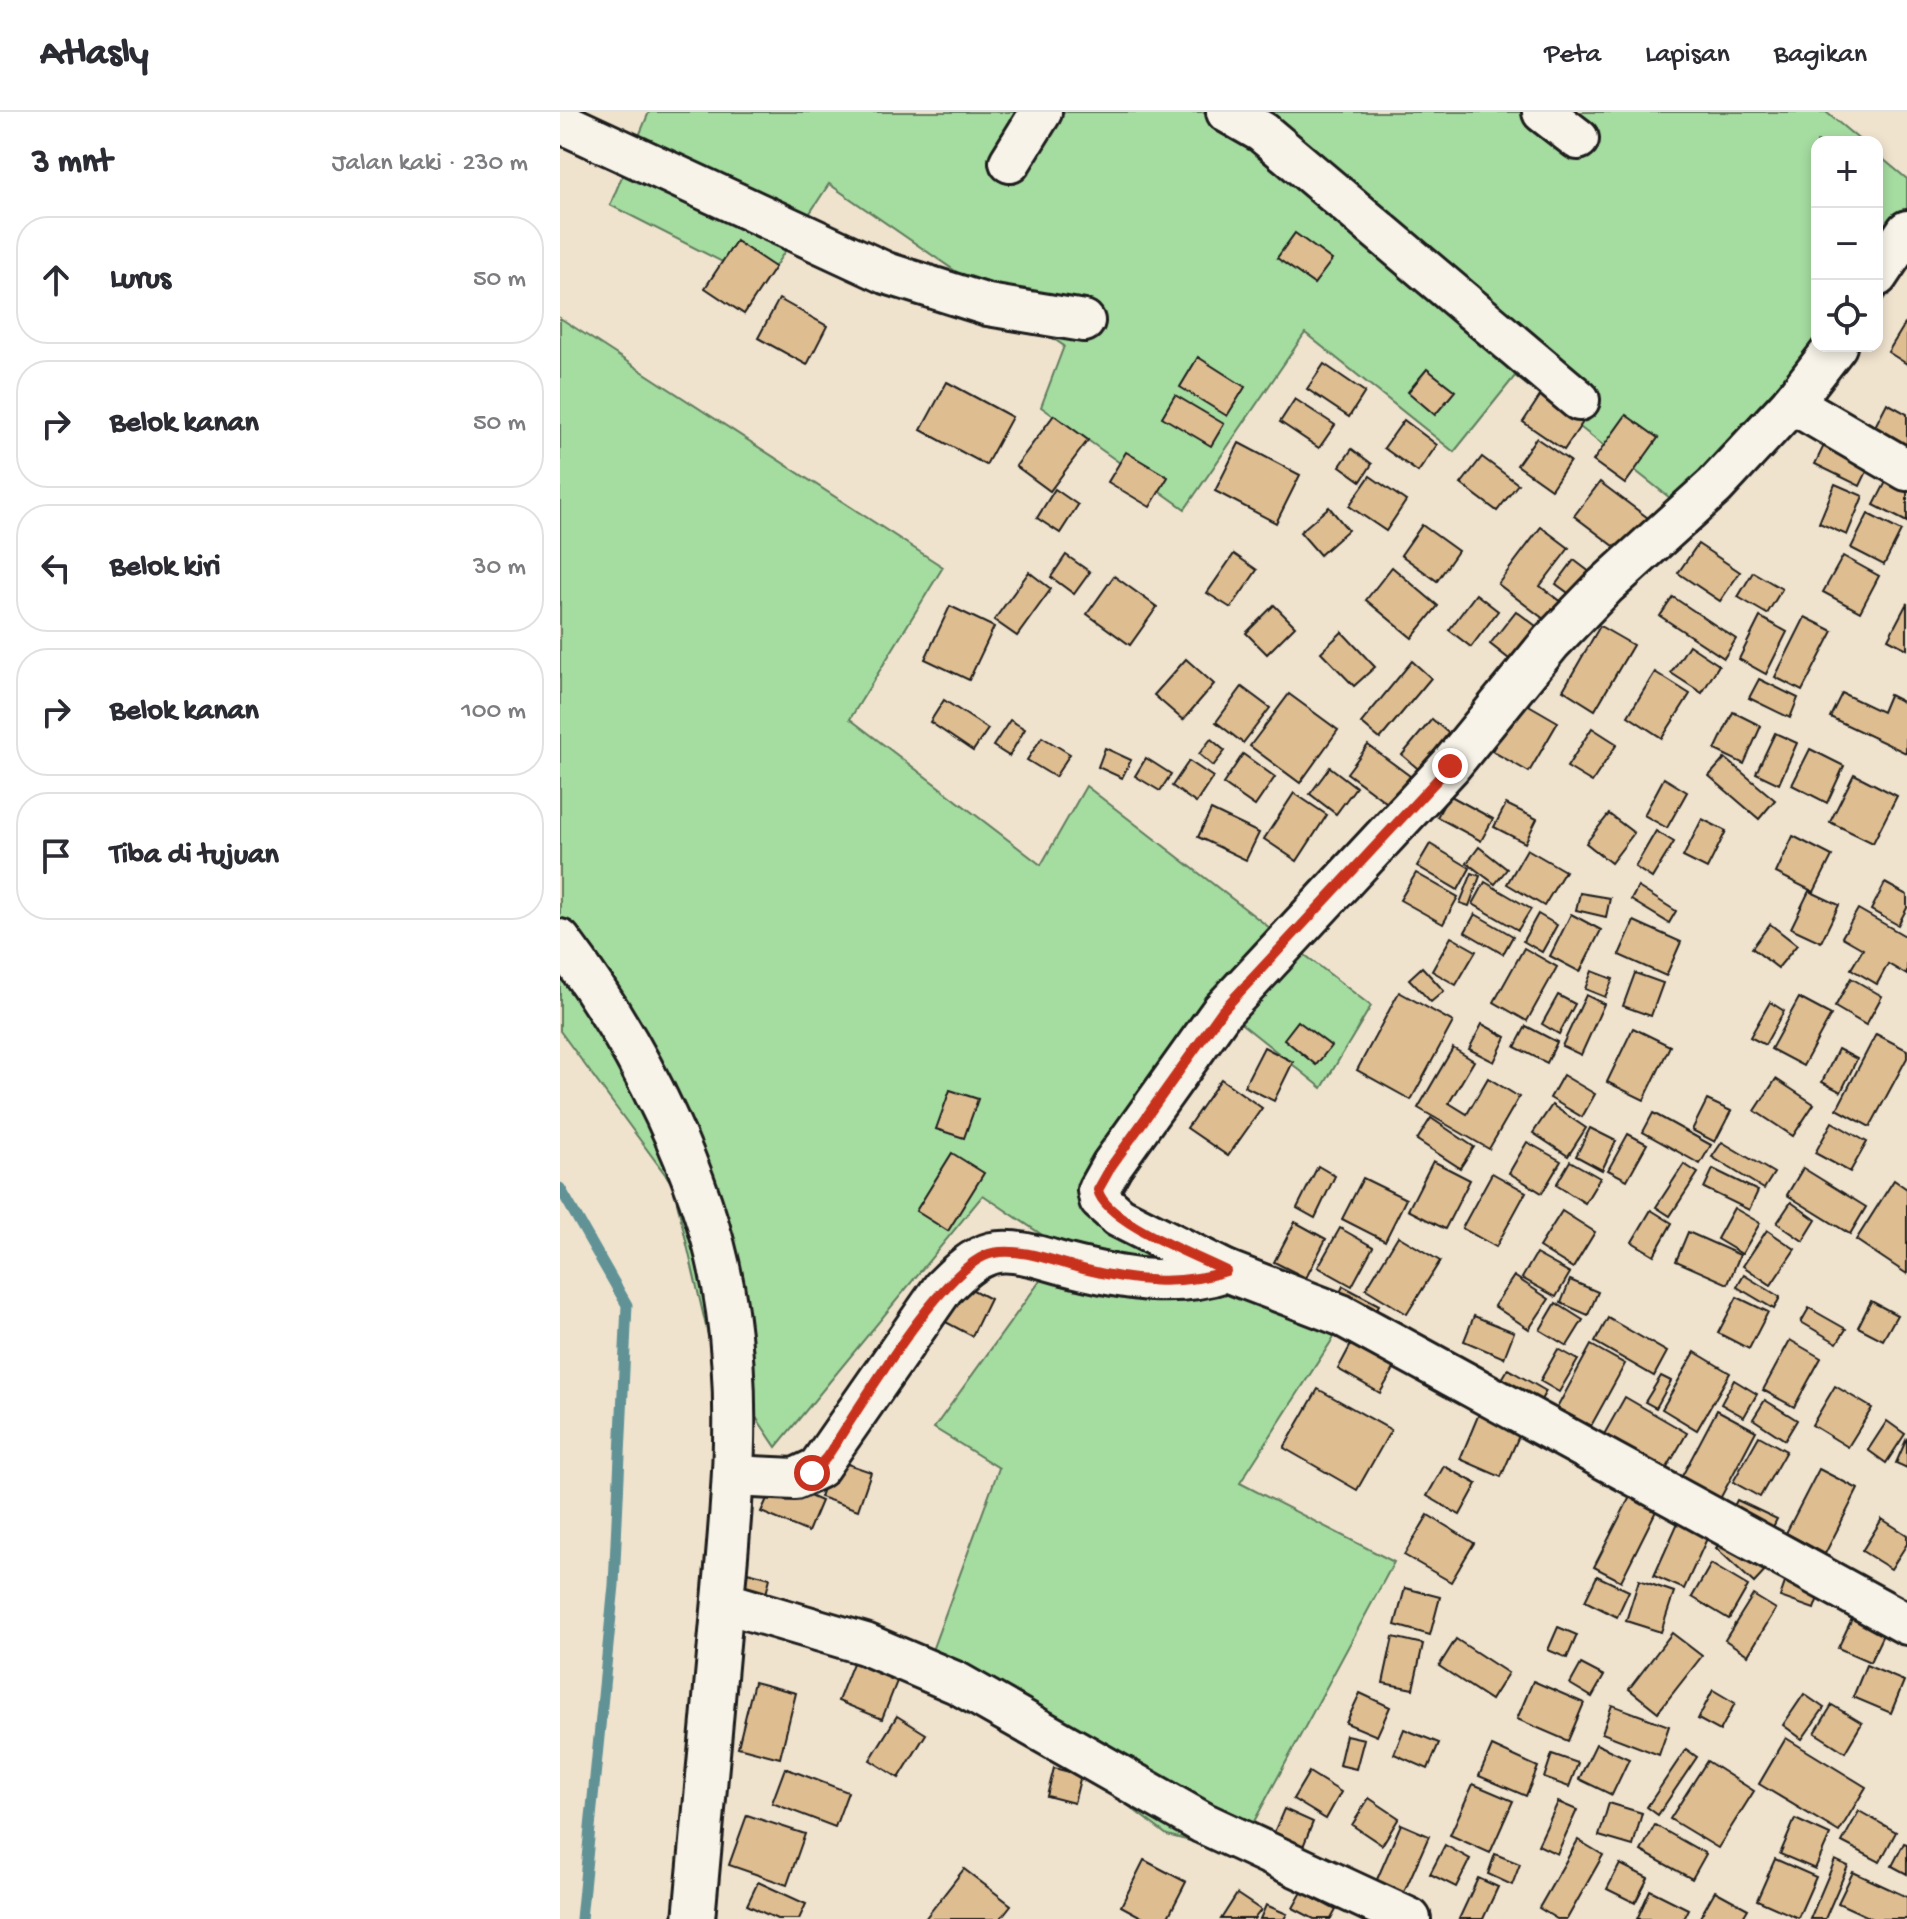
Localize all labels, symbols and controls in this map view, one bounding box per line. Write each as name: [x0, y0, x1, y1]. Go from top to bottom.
text: Atlasly: [40, 33, 148, 77]
text: Peta: [1544, 39, 1601, 72]
text: Lapisan: [1645, 39, 1730, 72]
text: Bagikan: [1774, 39, 1867, 72]
map controls: [1811, 136, 1883, 352]
button: +: [1811, 136, 1883, 208]
text: 3 mnt: [32, 144, 112, 184]
text: Jalan kaki · 230 m: [332, 149, 528, 180]
button: −: [1811, 208, 1883, 280]
icon: ahead: [34, 258, 78, 302]
text: Lurus: [110, 263, 171, 298]
text: 50 m: [473, 265, 526, 296]
button: locate: [1811, 280, 1883, 352]
icon: right: [34, 402, 78, 446]
text: Belok kanan: [110, 407, 259, 442]
text: 50 m: [473, 409, 526, 440]
icon: left: [34, 546, 78, 590]
text: Belok kiri: [110, 551, 220, 586]
text: 30 m: [473, 553, 526, 584]
icon: right: [34, 690, 78, 734]
text: Belok kanan: [110, 695, 259, 730]
text: 100 m: [461, 697, 526, 728]
route end: [1432, 748, 1468, 784]
icon: arrive: [34, 834, 78, 878]
text: Tiba di tujuan: [110, 839, 279, 874]
route start: [794, 1455, 830, 1491]

